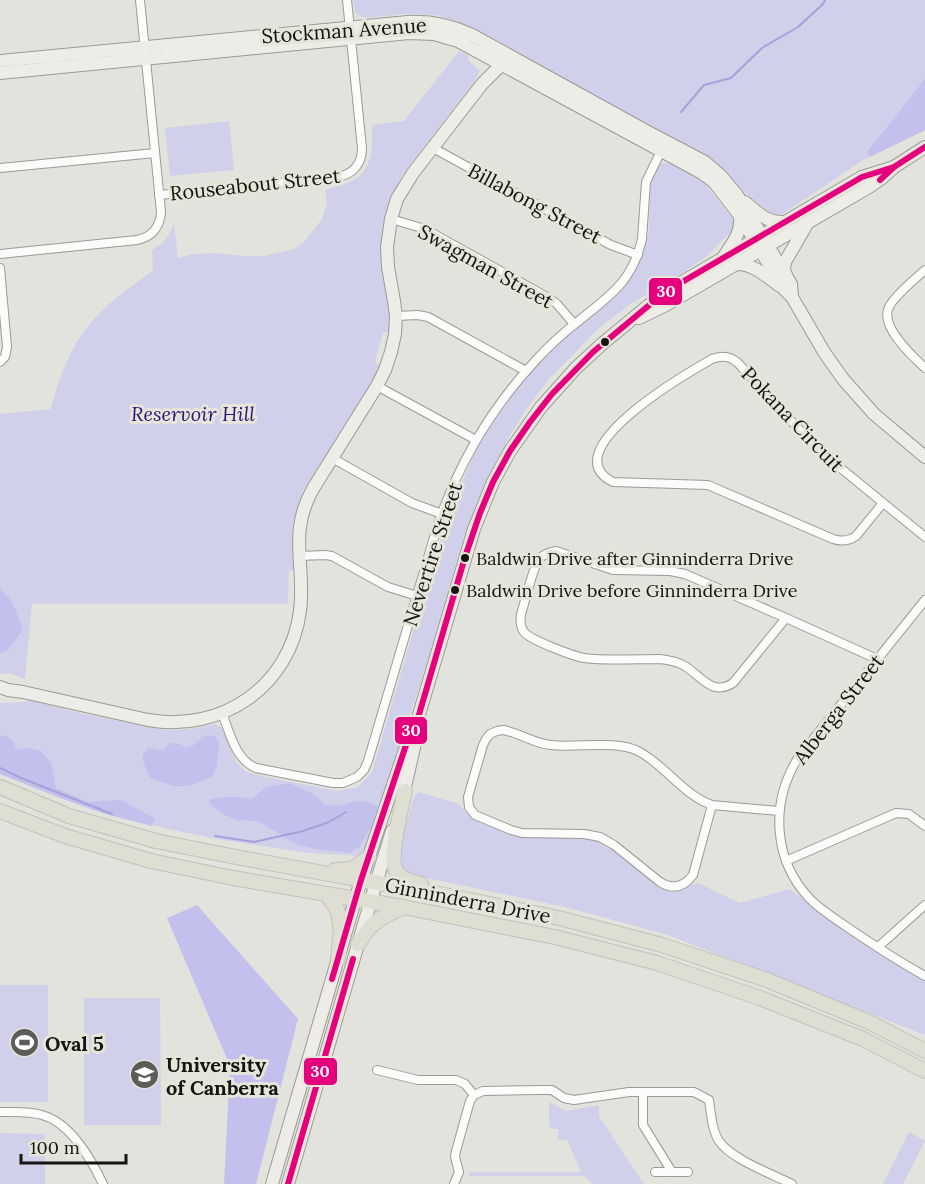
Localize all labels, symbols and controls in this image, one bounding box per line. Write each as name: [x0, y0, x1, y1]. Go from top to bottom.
street label: Stockman Avenue: [261, 12, 428, 48]
street label: Billabong Street: [464, 157, 606, 249]
street label: Rouseabout Street: [168, 163, 342, 205]
street label: Swagman Street: [414, 219, 558, 314]
line badge: 30: [648, 277, 683, 306]
text: 30: [656, 281, 676, 301]
unlabelled marker: [599, 336, 611, 348]
street label: Pokana Circuit: [737, 361, 850, 477]
park label: Reservoir Hill: [131, 401, 255, 426]
street label: Nevertire Street: [397, 479, 467, 629]
place label: Baldwin Drive after Ginninderra Drive: [476, 547, 794, 570]
marker: Baldwin Drive after Ginninderra Drive: [459, 552, 471, 564]
place label: Baldwin Drive before Ginninderra Drive: [466, 579, 798, 602]
marker: Baldwin Drive before Ginninderra Drive: [449, 584, 461, 596]
street label: Alberga Street: [787, 649, 889, 770]
line badge: 30: [394, 716, 428, 745]
text: 30: [401, 720, 421, 740]
street label: Ginninderra Drive: [383, 872, 553, 928]
sports icon: Oval 5: [8, 1027, 40, 1059]
place label: Oval 5: [45, 1031, 104, 1056]
place label: University of Canberra: [166, 1052, 279, 1100]
line badge: 30: [303, 1057, 338, 1086]
school or university icon: University of Canberra: [129, 1059, 161, 1091]
text: 30: [310, 1061, 330, 1081]
scale bar: [21, 1127, 126, 1165]
text: 100 m: [30, 1136, 80, 1159]

